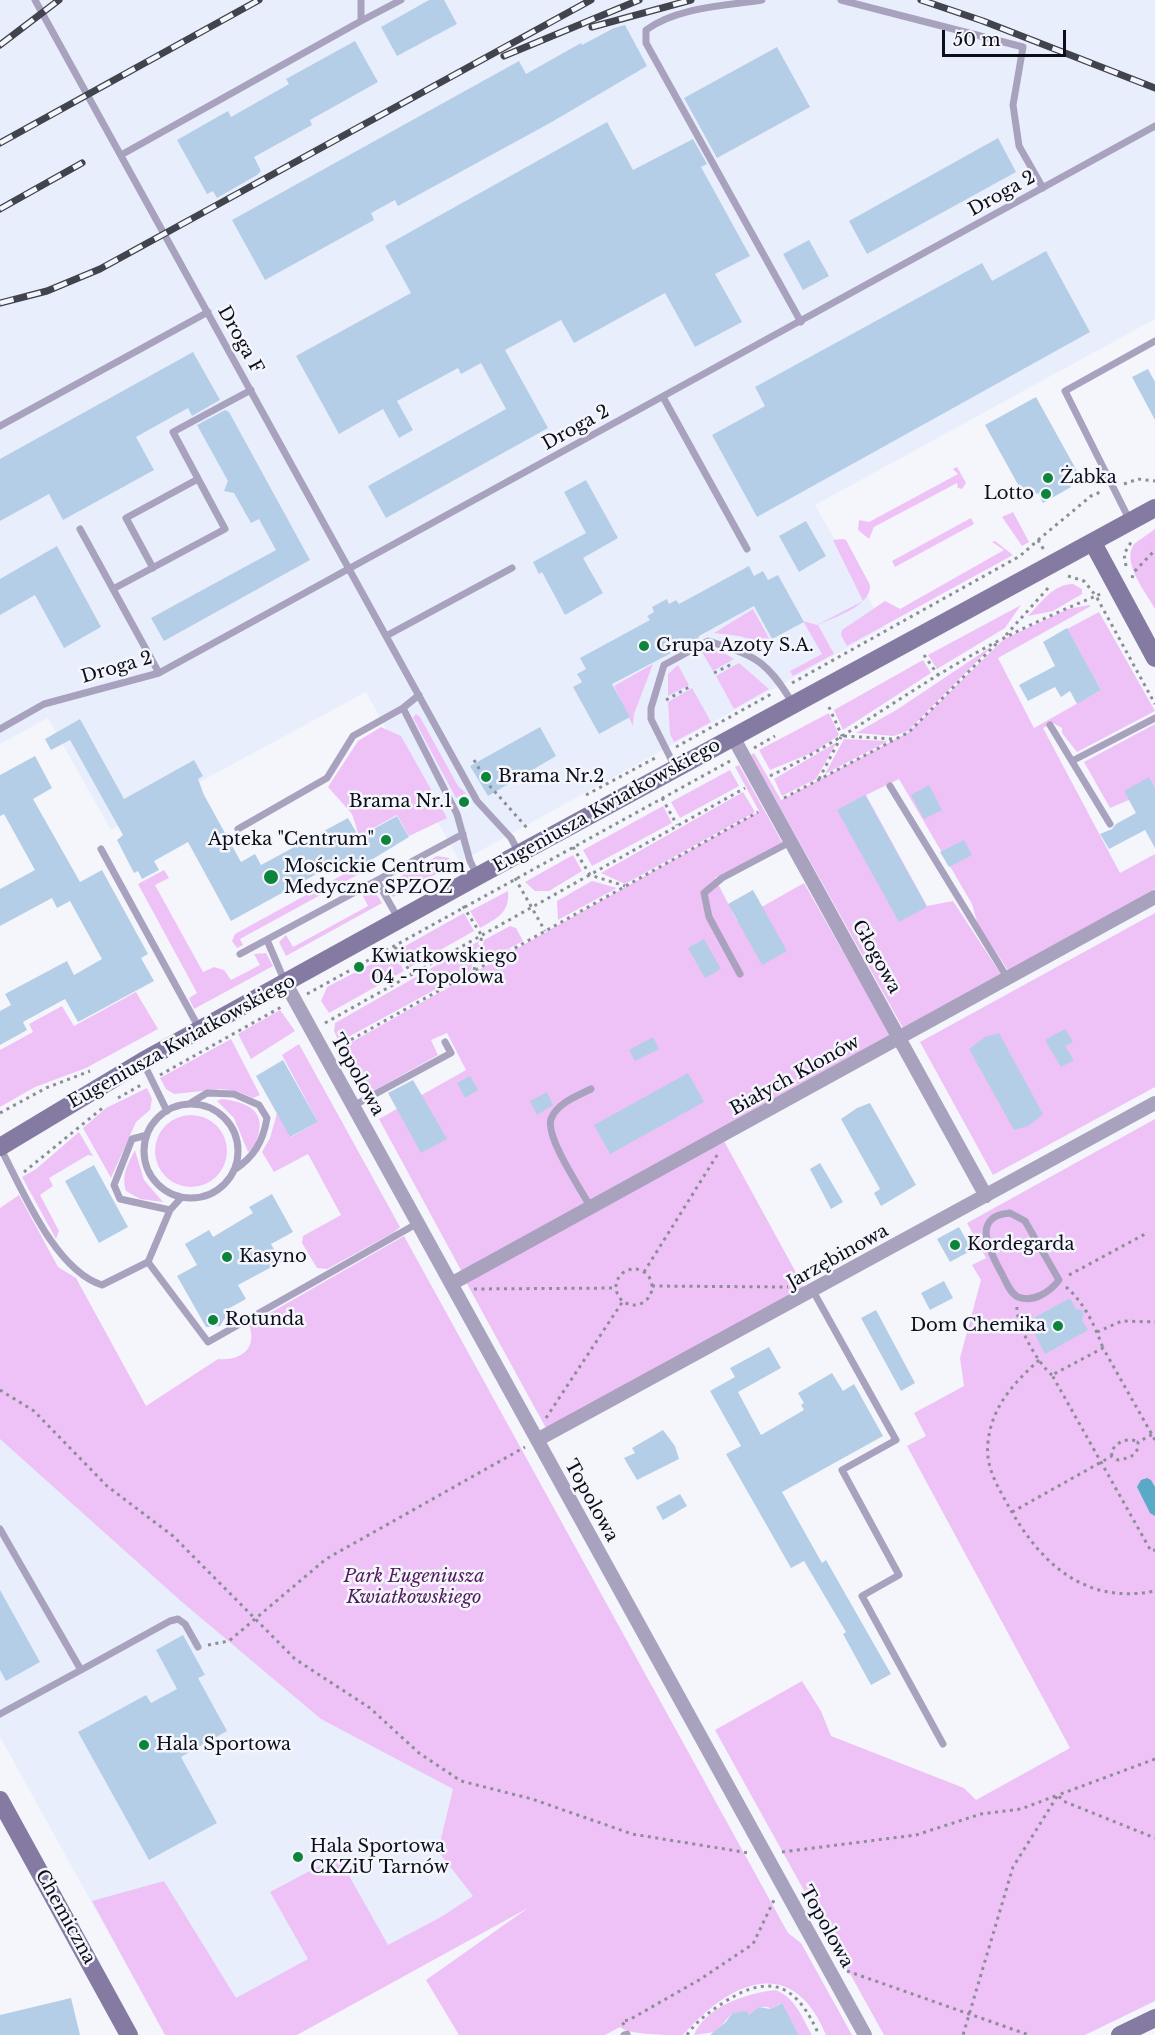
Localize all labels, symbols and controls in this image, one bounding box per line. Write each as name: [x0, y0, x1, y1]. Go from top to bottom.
scale bar: [945, 18, 1070, 56]
text: 50 m: [953, 29, 1001, 51]
street label: Droga 2: [965, 167, 1039, 221]
street label: Droga F: [213, 302, 267, 378]
street label: Droga 2: [539, 401, 613, 455]
place label: Żabka: [1060, 467, 1117, 489]
marker: Żabka: [1041, 471, 1055, 485]
place label: Lotto: [984, 483, 1034, 505]
marker: Lotto: [1039, 487, 1053, 501]
place label: Grupa Azoty S.A.: [656, 635, 814, 657]
marker: Grupa Azoty S.A.: [637, 639, 651, 653]
street label: Droga 2: [79, 648, 155, 688]
street label: Eugeniusza Kwiatkowskiego: [490, 734, 724, 878]
place label: Brama Nr.2: [498, 766, 604, 788]
marker: Brama Nr.2: [479, 770, 493, 784]
place label: Brama Nr.1: [349, 791, 452, 813]
marker: Brama Nr.1: [457, 795, 471, 809]
place label: Apteka "Centrum": [208, 829, 374, 851]
marker: Apteka "Centrum": [379, 833, 393, 847]
place label: Mościckie Centrum Medyczne SPZOZ: [284, 856, 465, 898]
marker: Mościckie Centrum Medyczne SPZOZ: [262, 868, 280, 886]
street label: Głogowa: [847, 917, 905, 997]
place label: Kwiatkowskiego 04 - Topolowa: [371, 946, 517, 988]
marker: Kwiatkowskiego 04 - Topolowa: [352, 960, 366, 974]
street label: Eugeniusza Kwiatkowskiego: [65, 970, 299, 1114]
street label: Topolowa: [326, 1030, 388, 1120]
street label: Białych Klonów: [726, 1031, 864, 1121]
street label: Jarzębinowa: [784, 1220, 892, 1294]
place label: Kordegarda: [967, 1234, 1074, 1256]
marker: Kordegarda: [948, 1238, 962, 1252]
place label: Kasyno: [239, 1246, 307, 1268]
marker: Kasyno: [220, 1250, 234, 1264]
place label: Rotunda: [225, 1309, 304, 1331]
marker: Rotunda: [206, 1313, 220, 1327]
place label: Dom Chemika: [910, 1315, 1046, 1337]
marker: Dom Chemika: [1051, 1319, 1065, 1333]
street label: Topolowa: [560, 1456, 622, 1546]
park label: Park Eugeniusza Kwiatkowskiego: [344, 1566, 484, 1608]
place label: Hala Sportowa: [156, 1734, 291, 1756]
marker: Hala Sportowa: [137, 1738, 151, 1752]
place label: Hala Sportowa CKZiU Tarnów: [310, 1836, 449, 1878]
marker: Hala Sportowa CKZiU Tarnów: [291, 1850, 305, 1864]
street label: Chemiczna: [30, 1866, 100, 1968]
street label: Topolowa: [795, 1882, 857, 1972]

